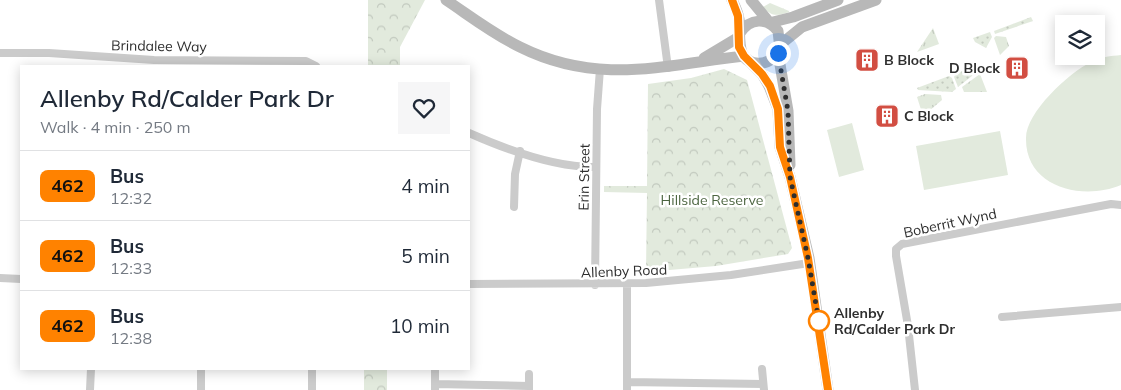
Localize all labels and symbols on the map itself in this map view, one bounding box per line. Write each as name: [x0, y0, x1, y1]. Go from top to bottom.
street label: Brindalee Way: [111, 36, 208, 56]
your location: [766, 41, 791, 66]
building icon: B Block: [854, 47, 880, 73]
place label: B Block: [884, 51, 934, 69]
building icon: D Block: [1004, 55, 1030, 81]
place label: D Block: [949, 59, 1000, 77]
building icon: C Block: [874, 103, 900, 129]
place label: C Block: [904, 107, 954, 125]
street label: Erin Street: [574, 143, 594, 211]
park label: Hillside Reserve: [661, 191, 763, 209]
street label: Boberrit Wynd: [902, 204, 998, 242]
street label: Allenby Road: [580, 260, 668, 282]
place label: Allenby Rd/Calder Park Dr: [834, 304, 955, 338]
marker: Allenby Rd/Calder Park Dr: [808, 310, 830, 332]

